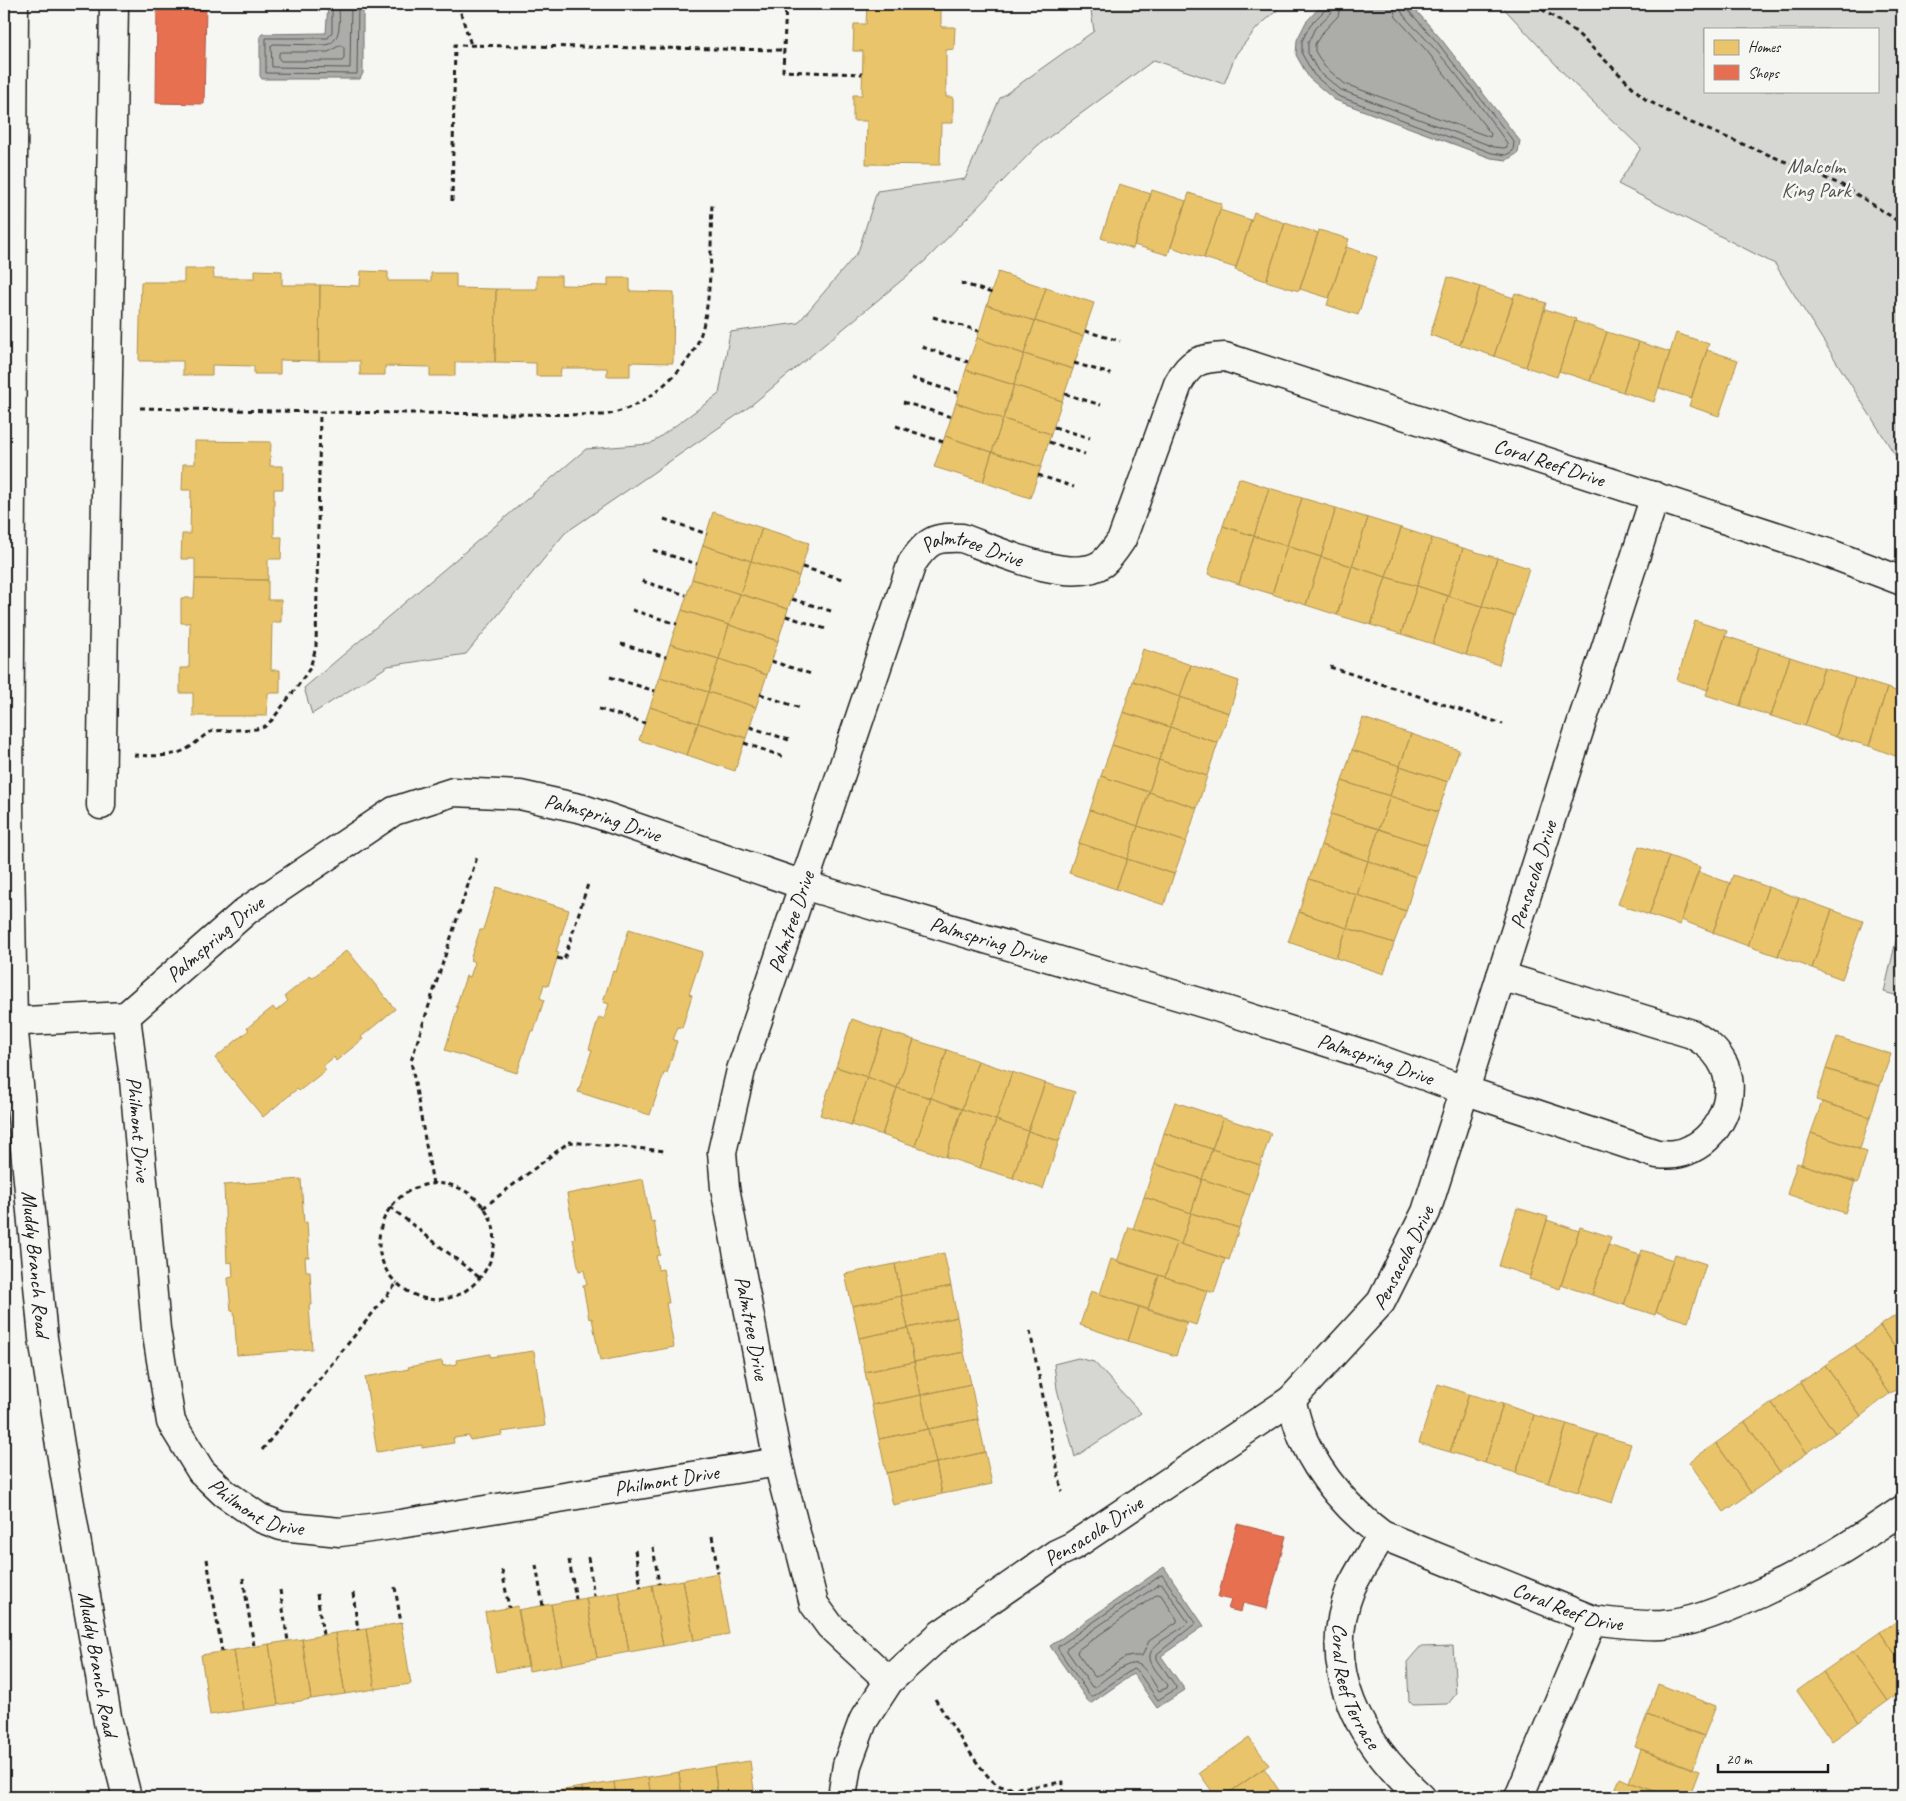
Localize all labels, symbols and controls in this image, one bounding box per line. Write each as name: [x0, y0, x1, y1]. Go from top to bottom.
legend: [1704, 28, 1878, 92]
text: Homes: [1748, 38, 1782, 57]
text: Shops: [1748, 64, 1781, 83]
park label: Malcolm King Park: [1782, 153, 1853, 203]
street label: Coral Reef Drive: [1491, 432, 1609, 493]
street label: Palmtree Drive: [915, 525, 1027, 573]
street label: Palmspring Drive: [542, 788, 666, 849]
street label: Pensacola Drive: [1504, 816, 1563, 932]
street label: Palmtree Drive: [762, 867, 820, 976]
street label: Palmspring Drive: [161, 889, 271, 988]
street label: Palmspring Drive: [927, 910, 1052, 970]
street label: Palmspring Drive: [1315, 1027, 1439, 1092]
street label: Philmont Drive: [121, 1076, 156, 1185]
street label: Muddy Branch Road: [16, 1190, 56, 1342]
street label: Pensacola Drive: [1367, 1202, 1440, 1315]
street label: Palmtree Drive: [729, 1274, 775, 1383]
street label: Philmont Drive: [612, 1459, 723, 1502]
street label: Philmont Drive: [203, 1472, 307, 1541]
street label: Pensacola Drive: [1039, 1489, 1148, 1572]
street label: Coral Reef Drive: [1509, 1576, 1625, 1637]
street label: Muddy Branch Road: [72, 1590, 125, 1743]
street label: Coral Reef Terrace: [1327, 1622, 1387, 1756]
scale bar: [1718, 1741, 1828, 1773]
text: 20 m: [1726, 1750, 1753, 1769]

